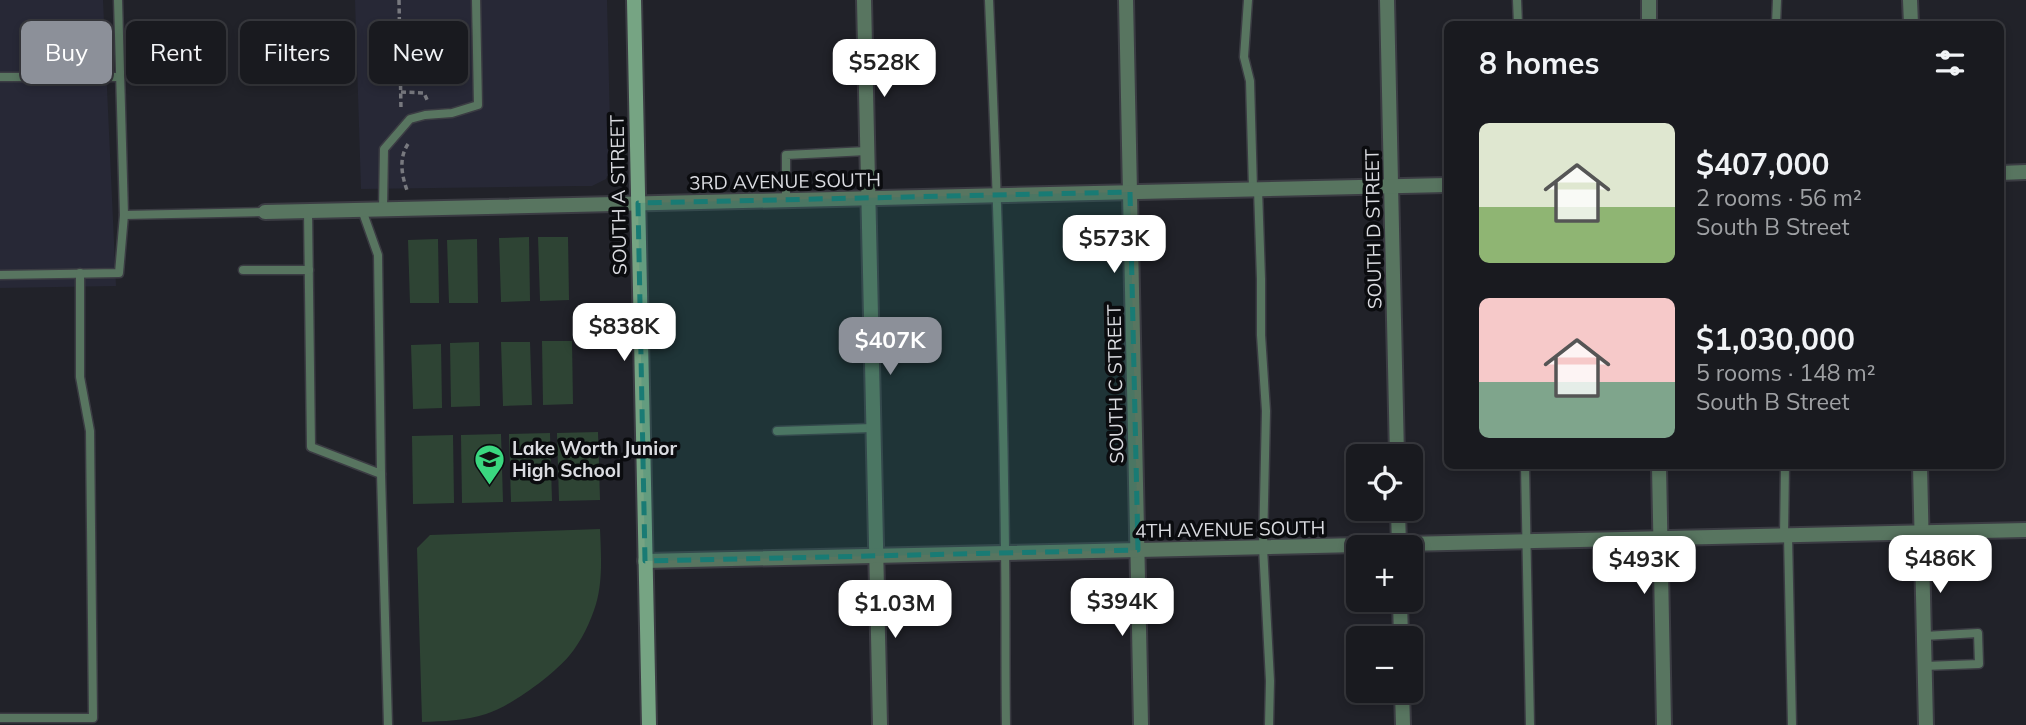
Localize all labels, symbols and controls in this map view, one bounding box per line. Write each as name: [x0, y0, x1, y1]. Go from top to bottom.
chip: Buy: [21, 21, 112, 84]
chip: Rent: [126, 21, 226, 84]
chip: Filters: [240, 21, 355, 84]
chip: New: [369, 21, 468, 84]
pin: $528K: [835, 40, 933, 99]
text: 8 homes: [1479, 44, 1600, 82]
icon: filters: [1931, 44, 1969, 82]
text: $528K: [849, 47, 919, 76]
street label: SOUTH A STREET: [605, 114, 631, 275]
text: $407,000: [1696, 145, 1829, 183]
street label: SOUTH D STREET: [1360, 148, 1386, 309]
icon: home: [1535, 151, 1619, 235]
street label: 3RD AVENUE SOUTH: [689, 167, 881, 195]
text: 2 rooms · 56 m²: [1696, 183, 1862, 212]
text: South B Street: [1696, 212, 1850, 241]
pin: $573K: [1065, 216, 1163, 275]
text: $573K: [1079, 223, 1149, 252]
pin: $838K: [575, 304, 673, 363]
street label: SOUTH C STREET: [1102, 304, 1128, 464]
text: $838K: [589, 311, 659, 340]
pin: $407K: [841, 318, 939, 377]
text: $1,030,000: [1696, 320, 1855, 358]
text: $407K: [855, 325, 925, 354]
icon: home: [1535, 326, 1619, 410]
text: 5 rooms · 148 m²: [1696, 358, 1876, 387]
text: South B Street: [1696, 387, 1850, 416]
place label: Lake Worth Junior High School: [512, 436, 677, 482]
school or university icon: Lake Worth Junior High School: [472, 442, 506, 486]
map controls: [1346, 444, 1423, 703]
button: locate: [1346, 444, 1423, 521]
street label: 4TH AVENUE SOUTH: [1135, 515, 1325, 543]
button: +: [1346, 535, 1423, 612]
pin: $493K: [1595, 536, 1693, 596]
pin: $486K: [1891, 536, 1989, 595]
text: $486K: [1905, 543, 1975, 572]
text: $493K: [1609, 544, 1679, 573]
pin: $394K: [1073, 578, 1171, 638]
pin: $1.03M: [838, 580, 952, 640]
text: $394K: [1087, 586, 1157, 615]
text: $1.03M: [855, 588, 935, 617]
button: −: [1346, 626, 1423, 703]

